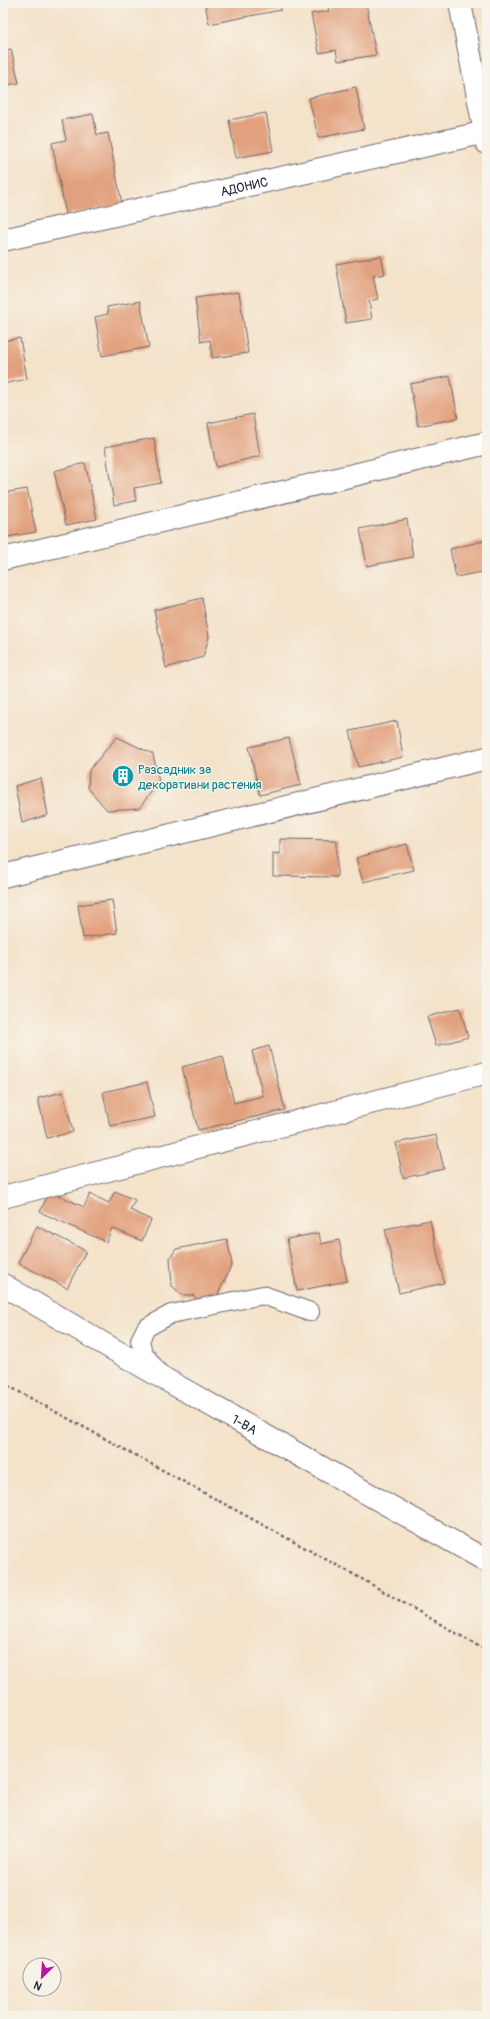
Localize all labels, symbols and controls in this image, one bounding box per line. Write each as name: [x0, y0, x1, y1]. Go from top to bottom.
street label: АДОНИС: [219, 174, 270, 200]
place label: Разсадник за декоративни растения: [138, 762, 262, 793]
building icon: Разсадник за декоративни растения: [110, 763, 136, 789]
street label: 1-ВА: [229, 1412, 260, 1439]
north arrow: [22, 1957, 62, 1997]
text: N: [31, 1978, 44, 1993]

